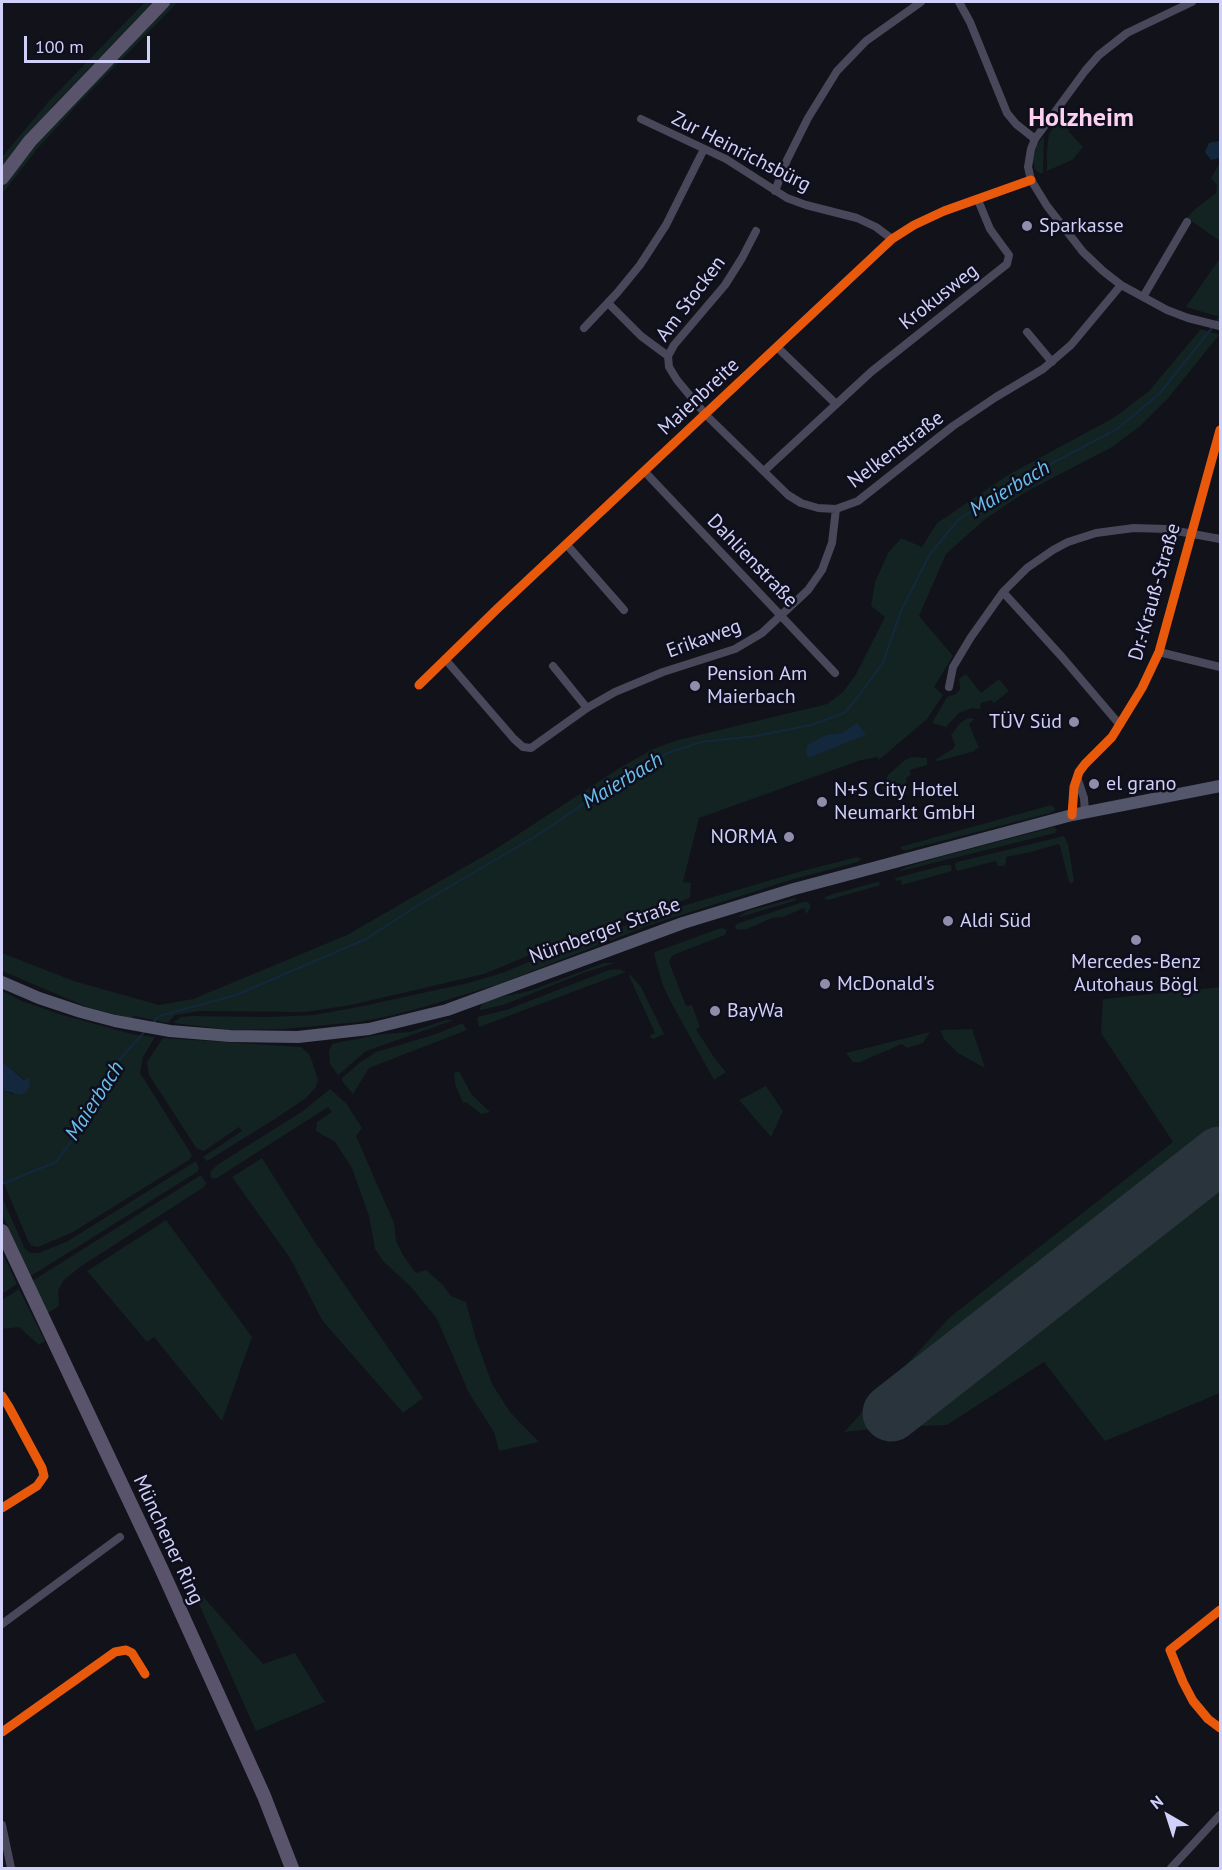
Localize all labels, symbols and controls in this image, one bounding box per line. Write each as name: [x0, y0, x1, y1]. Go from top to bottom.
scale bar: [27, 24, 153, 62]
text: 100 m: [35, 35, 84, 58]
district label: Holzheim: [1028, 103, 1134, 135]
street label: Zur Heinrichsbürg: [667, 107, 815, 197]
place label: Sparkasse: [1039, 214, 1124, 238]
marker: Sparkasse: [1020, 219, 1034, 233]
street label: Am Stocken: [651, 252, 731, 346]
street label: Krokusweg: [895, 259, 983, 335]
street label: Maienbreite: [654, 353, 744, 441]
street label: Nelkenstraße: [843, 406, 949, 494]
water label: Maierbach: [965, 455, 1055, 523]
street label: Dahlienstraße: [702, 509, 802, 613]
street label: Dr.-Krauß-Straße: [1124, 520, 1186, 664]
street label: Erikaweg: [663, 614, 745, 664]
place label: Pension Am Maierbach: [707, 662, 807, 709]
marker: Pension Am Maierbach: [688, 679, 702, 693]
place label: TÜV Süd: [989, 710, 1062, 734]
marker: TÜV Süd: [1067, 715, 1081, 729]
water label: Maierbach: [578, 747, 668, 815]
place label: el grano: [1106, 772, 1176, 796]
marker: el grano: [1087, 777, 1101, 791]
place label: N+S City Hotel Neumarkt GmbH: [834, 778, 976, 825]
marker: N+S City Hotel Neumarkt GmbH: [815, 795, 829, 809]
place label: NORMA: [710, 825, 777, 849]
marker: NORMA: [782, 830, 796, 844]
street label: Nürnberger Straße: [526, 893, 684, 969]
place label: Aldi Süd: [960, 909, 1031, 933]
marker: Aldi Süd: [941, 914, 955, 928]
marker: Mercedes-Benz Autohaus Bögl: [1129, 933, 1143, 947]
place label: Mercedes-Benz Autohaus Bögl: [1071, 950, 1201, 997]
place label: McDonald's: [837, 972, 935, 996]
marker: McDonald's: [818, 977, 832, 991]
place label: BayWa: [727, 999, 784, 1023]
marker: BayWa: [708, 1004, 722, 1018]
water label: Maierbach: [60, 1057, 130, 1145]
street label: Münchener Ring: [128, 1472, 208, 1608]
north arrow: [1138, 1786, 1198, 1846]
text: N: [1146, 1791, 1167, 1813]

